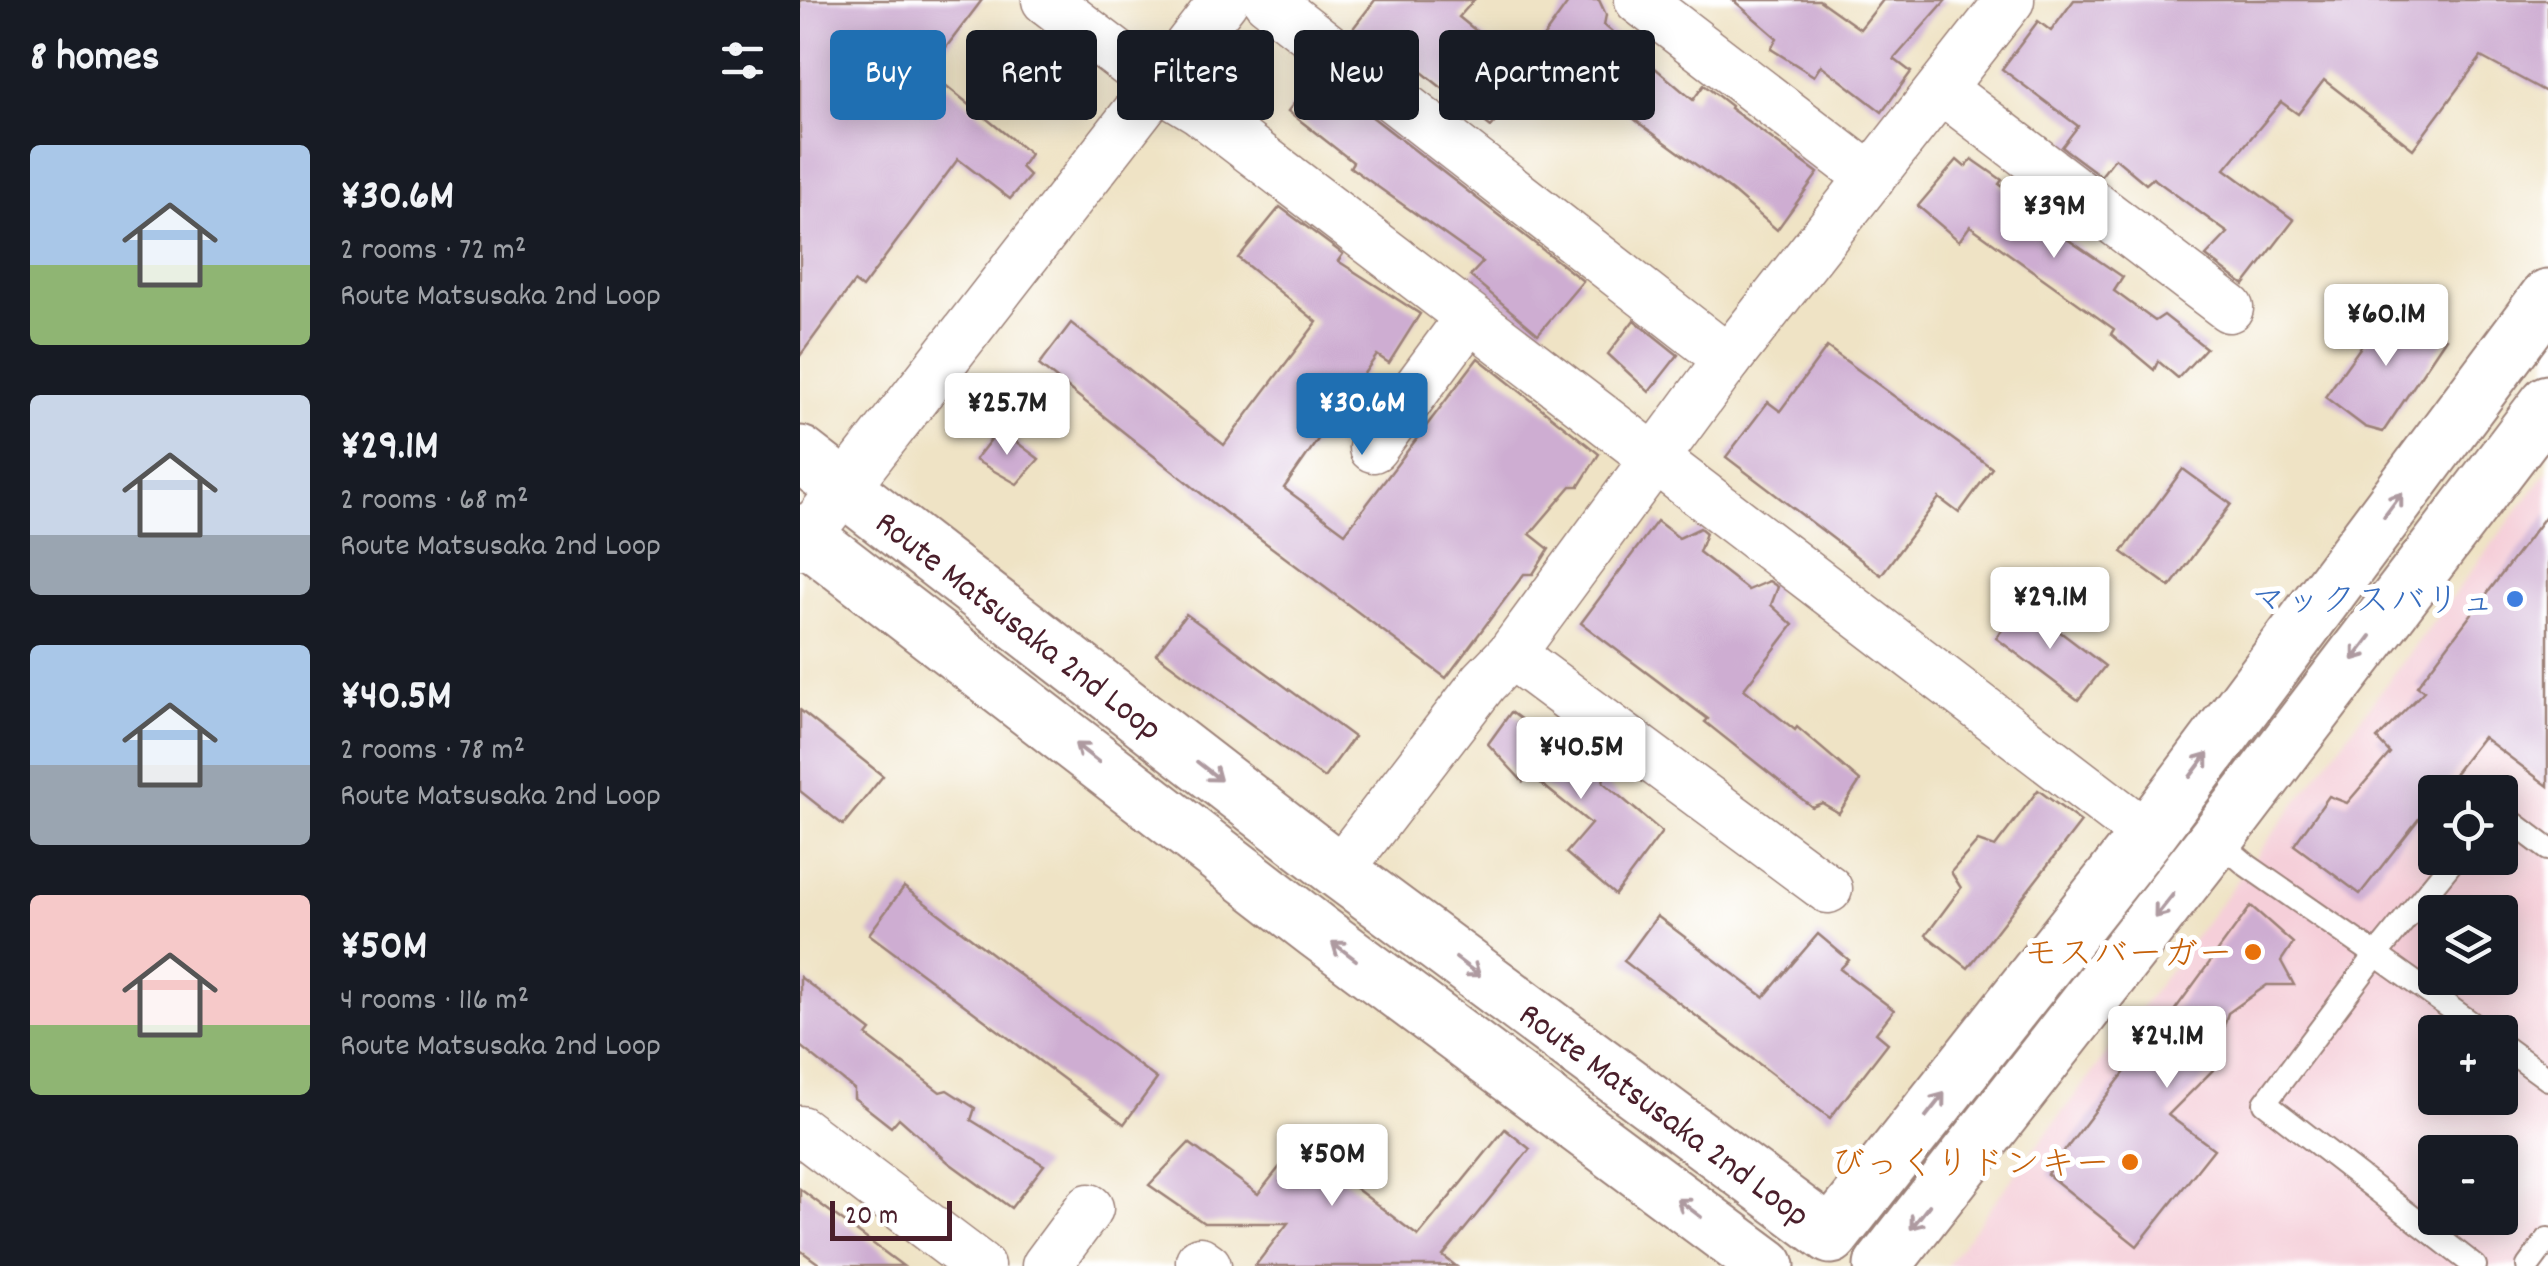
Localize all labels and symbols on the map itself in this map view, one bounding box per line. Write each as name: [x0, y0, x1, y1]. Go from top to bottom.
pin: ¥39M: [1995, 176, 2113, 261]
pin: ¥60.1M: [2305, 284, 2467, 369]
pin: ¥25.7M: [926, 373, 1088, 458]
pin: ¥30.6M: [1281, 373, 1443, 458]
one-way arrow: [2383, 492, 2404, 519]
street label: Route Matsusaka 2nd Loop: [863, 501, 1171, 755]
pin: ¥29.1M: [1969, 567, 2131, 652]
place label: マックスバリュ: [2251, 579, 2495, 629]
marker: マックスバリュ: [2504, 588, 2526, 610]
one-way arrow: [2351, 634, 2372, 661]
pin: ¥40.5M: [1500, 717, 1662, 802]
one-way arrow: [1074, 742, 1100, 764]
one-way arrow: [2188, 752, 2209, 779]
one-way arrow: [1195, 760, 1222, 781]
one-way arrow: [2154, 892, 2175, 919]
place label: モスバーガー: [2024, 932, 2233, 982]
one-way arrow: [1331, 941, 1358, 962]
marker: モスバーガー: [2242, 941, 2264, 963]
one-way arrow: [1454, 956, 1481, 977]
street label: Route Matsusaka 2nd Loop: [1507, 993, 1818, 1242]
pin: ¥24.1M: [2086, 1006, 2248, 1091]
one-way arrow: [1924, 1092, 1946, 1118]
pin: ¥50M: [1273, 1124, 1391, 1209]
place label: びっくりドンキー: [1830, 1142, 2110, 1192]
marker: びっくりドンキー: [2119, 1151, 2141, 1173]
scale bar: [830, 1196, 952, 1240]
one-way arrow: [1676, 1197, 1703, 1218]
one-way arrow: [1910, 1203, 1931, 1230]

